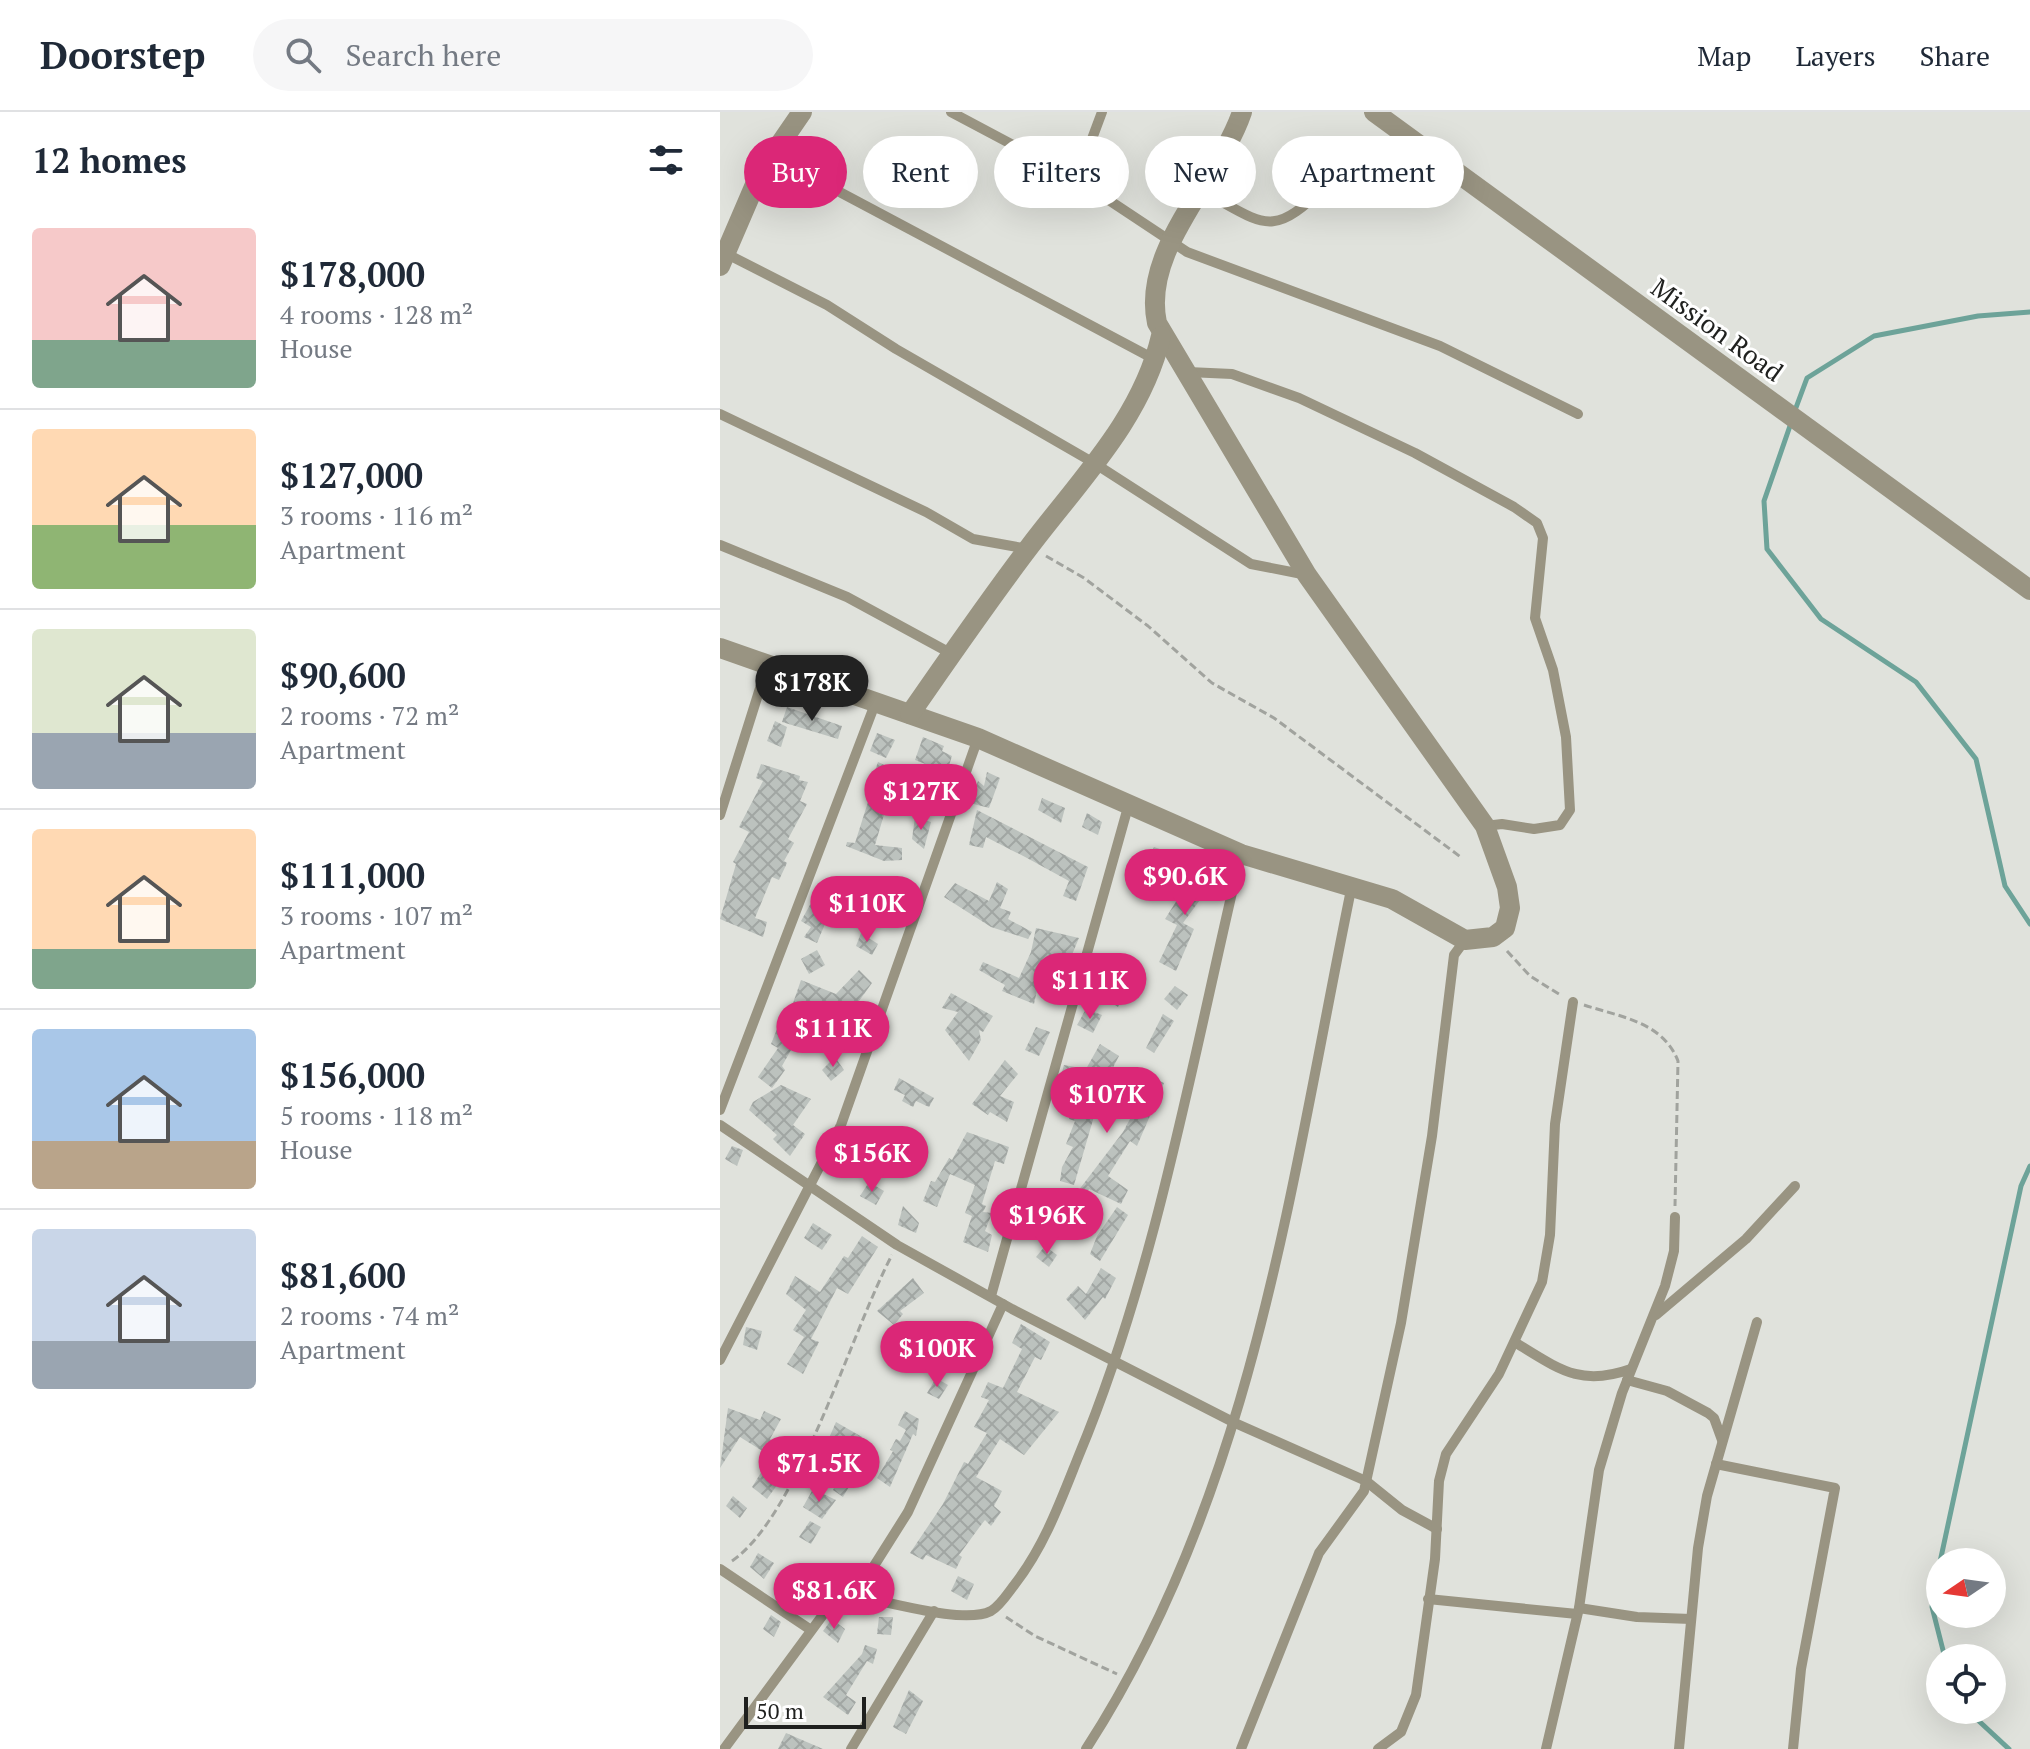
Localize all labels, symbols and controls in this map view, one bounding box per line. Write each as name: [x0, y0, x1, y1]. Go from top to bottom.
search box: [253, 19, 813, 91]
text: Doorstep: [40, 30, 205, 80]
icon: search: [281, 33, 325, 77]
text: Search here: [345, 35, 501, 75]
text: Map: [1697, 37, 1751, 74]
text: Layers: [1795, 37, 1876, 74]
text: Share: [1920, 37, 1990, 74]
chip: Buy: [744, 136, 847, 208]
chip: Rent: [863, 136, 978, 208]
chip: Filters: [994, 136, 1129, 208]
chip: New: [1145, 136, 1256, 208]
chip: Apartment: [1272, 136, 1464, 208]
text: 12 homes: [32, 138, 187, 183]
icon: filters: [644, 138, 688, 182]
text: $178,000: [280, 252, 425, 297]
icon: home: [96, 260, 192, 356]
street label: Mission Road: [1645, 270, 1790, 388]
text: 4 rooms · 128 m²: [280, 297, 473, 331]
text: House: [280, 331, 353, 365]
text: $127,000: [280, 453, 423, 498]
icon: home: [96, 461, 192, 557]
text: 3 rooms · 116 m²: [280, 498, 473, 532]
text: Apartment: [280, 532, 406, 566]
text: $90,600: [280, 653, 406, 698]
pin: $178K: [756, 655, 868, 723]
icon: home: [96, 661, 192, 757]
text: $178K: [773, 664, 851, 698]
text: 2 rooms · 72 m²: [280, 698, 459, 732]
text: Apartment: [280, 732, 406, 766]
pin: $127K: [865, 764, 977, 832]
text: $127K: [882, 773, 960, 807]
pin: $90.6K: [1120, 849, 1250, 917]
text: $111,000: [280, 853, 425, 898]
text: $90.6K: [1143, 858, 1227, 892]
icon: home: [96, 861, 192, 957]
pin: $110K: [811, 876, 923, 944]
text: $110K: [828, 885, 906, 919]
text: 3 rooms · 107 m²: [280, 898, 473, 932]
text: Apartment: [280, 932, 406, 966]
pin: $111K: [1034, 953, 1146, 1021]
text: $111K: [1051, 962, 1129, 996]
pin: $111K: [777, 1001, 889, 1069]
text: $111K: [794, 1010, 872, 1044]
text: $156,000: [280, 1053, 425, 1098]
icon: home: [96, 1061, 192, 1157]
pin: $107K: [1051, 1067, 1163, 1135]
text: $107K: [1068, 1076, 1146, 1110]
text: 5 rooms · 118 m²: [280, 1098, 473, 1132]
pin: $156K: [816, 1126, 928, 1194]
text: House: [280, 1132, 353, 1166]
text: $156K: [833, 1135, 911, 1169]
pin: $196K: [991, 1188, 1103, 1256]
text: $196K: [1008, 1197, 1086, 1231]
text: $81,600: [280, 1253, 406, 1298]
icon: home: [96, 1261, 192, 1357]
text: 2 rooms · 74 m²: [280, 1298, 459, 1332]
pin: $100K: [881, 1321, 993, 1389]
text: $100K: [898, 1330, 976, 1364]
text: Apartment: [280, 1332, 406, 1366]
pin: $71.5K: [754, 1436, 884, 1504]
text: $71.5K: [777, 1445, 861, 1479]
north arrow: [1926, 1548, 2006, 1628]
map controls: [1926, 1548, 2006, 1724]
pin: $81.6K: [769, 1563, 899, 1631]
text: $81.6K: [792, 1572, 876, 1606]
button: locate: [1926, 1644, 2006, 1724]
scale bar: [744, 1693, 866, 1729]
text: 50 m: [756, 1696, 804, 1725]

